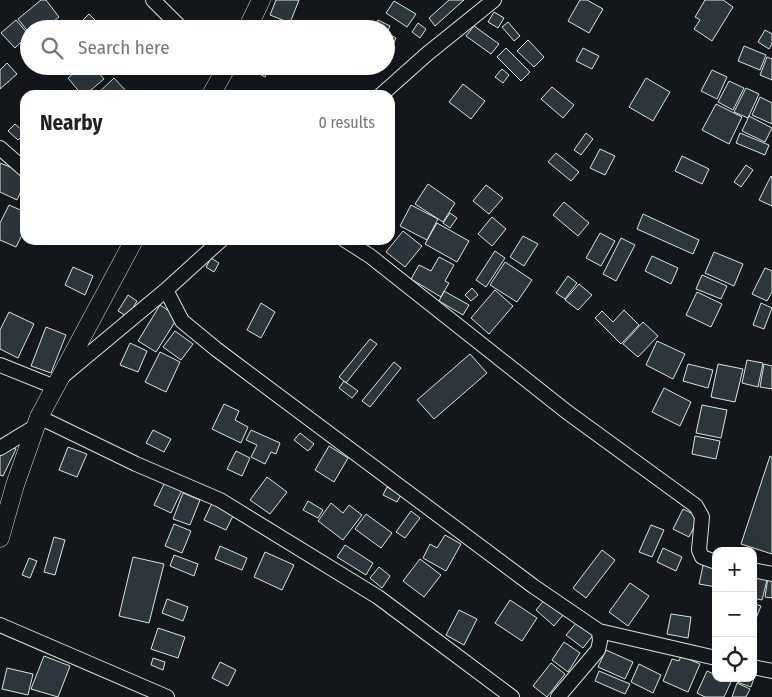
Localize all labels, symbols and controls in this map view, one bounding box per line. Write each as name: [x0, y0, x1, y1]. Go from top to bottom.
search box: [20, 20, 395, 75]
icon: search: [38, 34, 66, 62]
text: Search here: [78, 36, 170, 59]
text: Nearby: [40, 110, 102, 136]
text: 0 results: [318, 113, 375, 132]
map controls: [712, 547, 757, 682]
button: +: [712, 547, 757, 592]
button: −: [712, 592, 757, 637]
button: locate: [712, 637, 757, 682]

